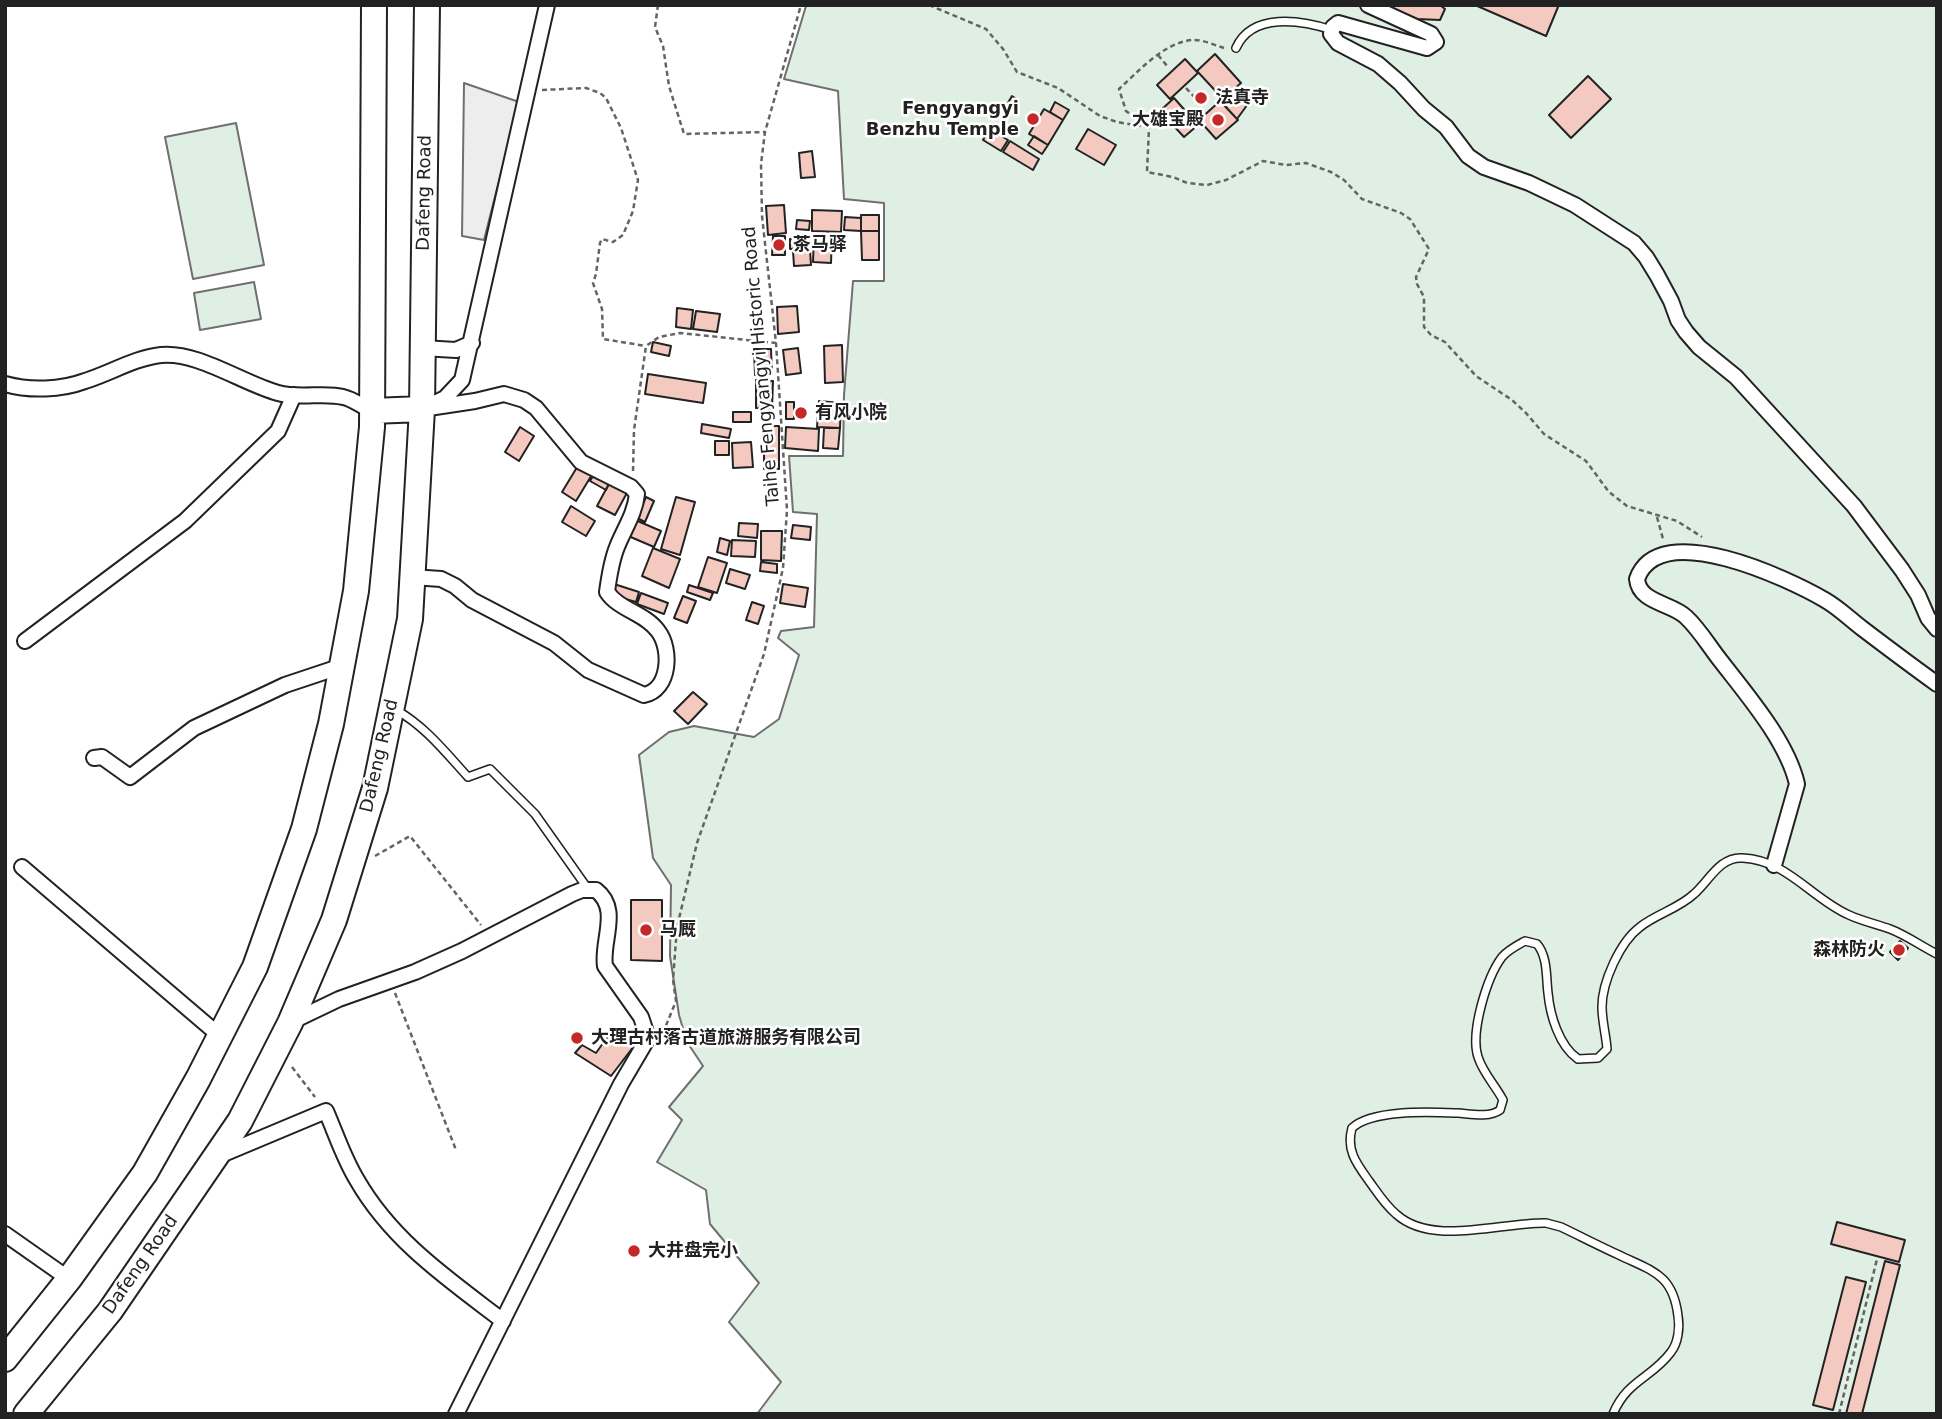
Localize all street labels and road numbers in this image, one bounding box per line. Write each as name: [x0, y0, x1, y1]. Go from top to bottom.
street label: Dafeng Road: [413, 135, 437, 251]
street label: Taihe Fengyangyi Historic Road: [739, 225, 785, 507]
street label: Dafeng Road: [356, 697, 404, 815]
street label: Dafeng Road: [99, 1211, 183, 1319]

